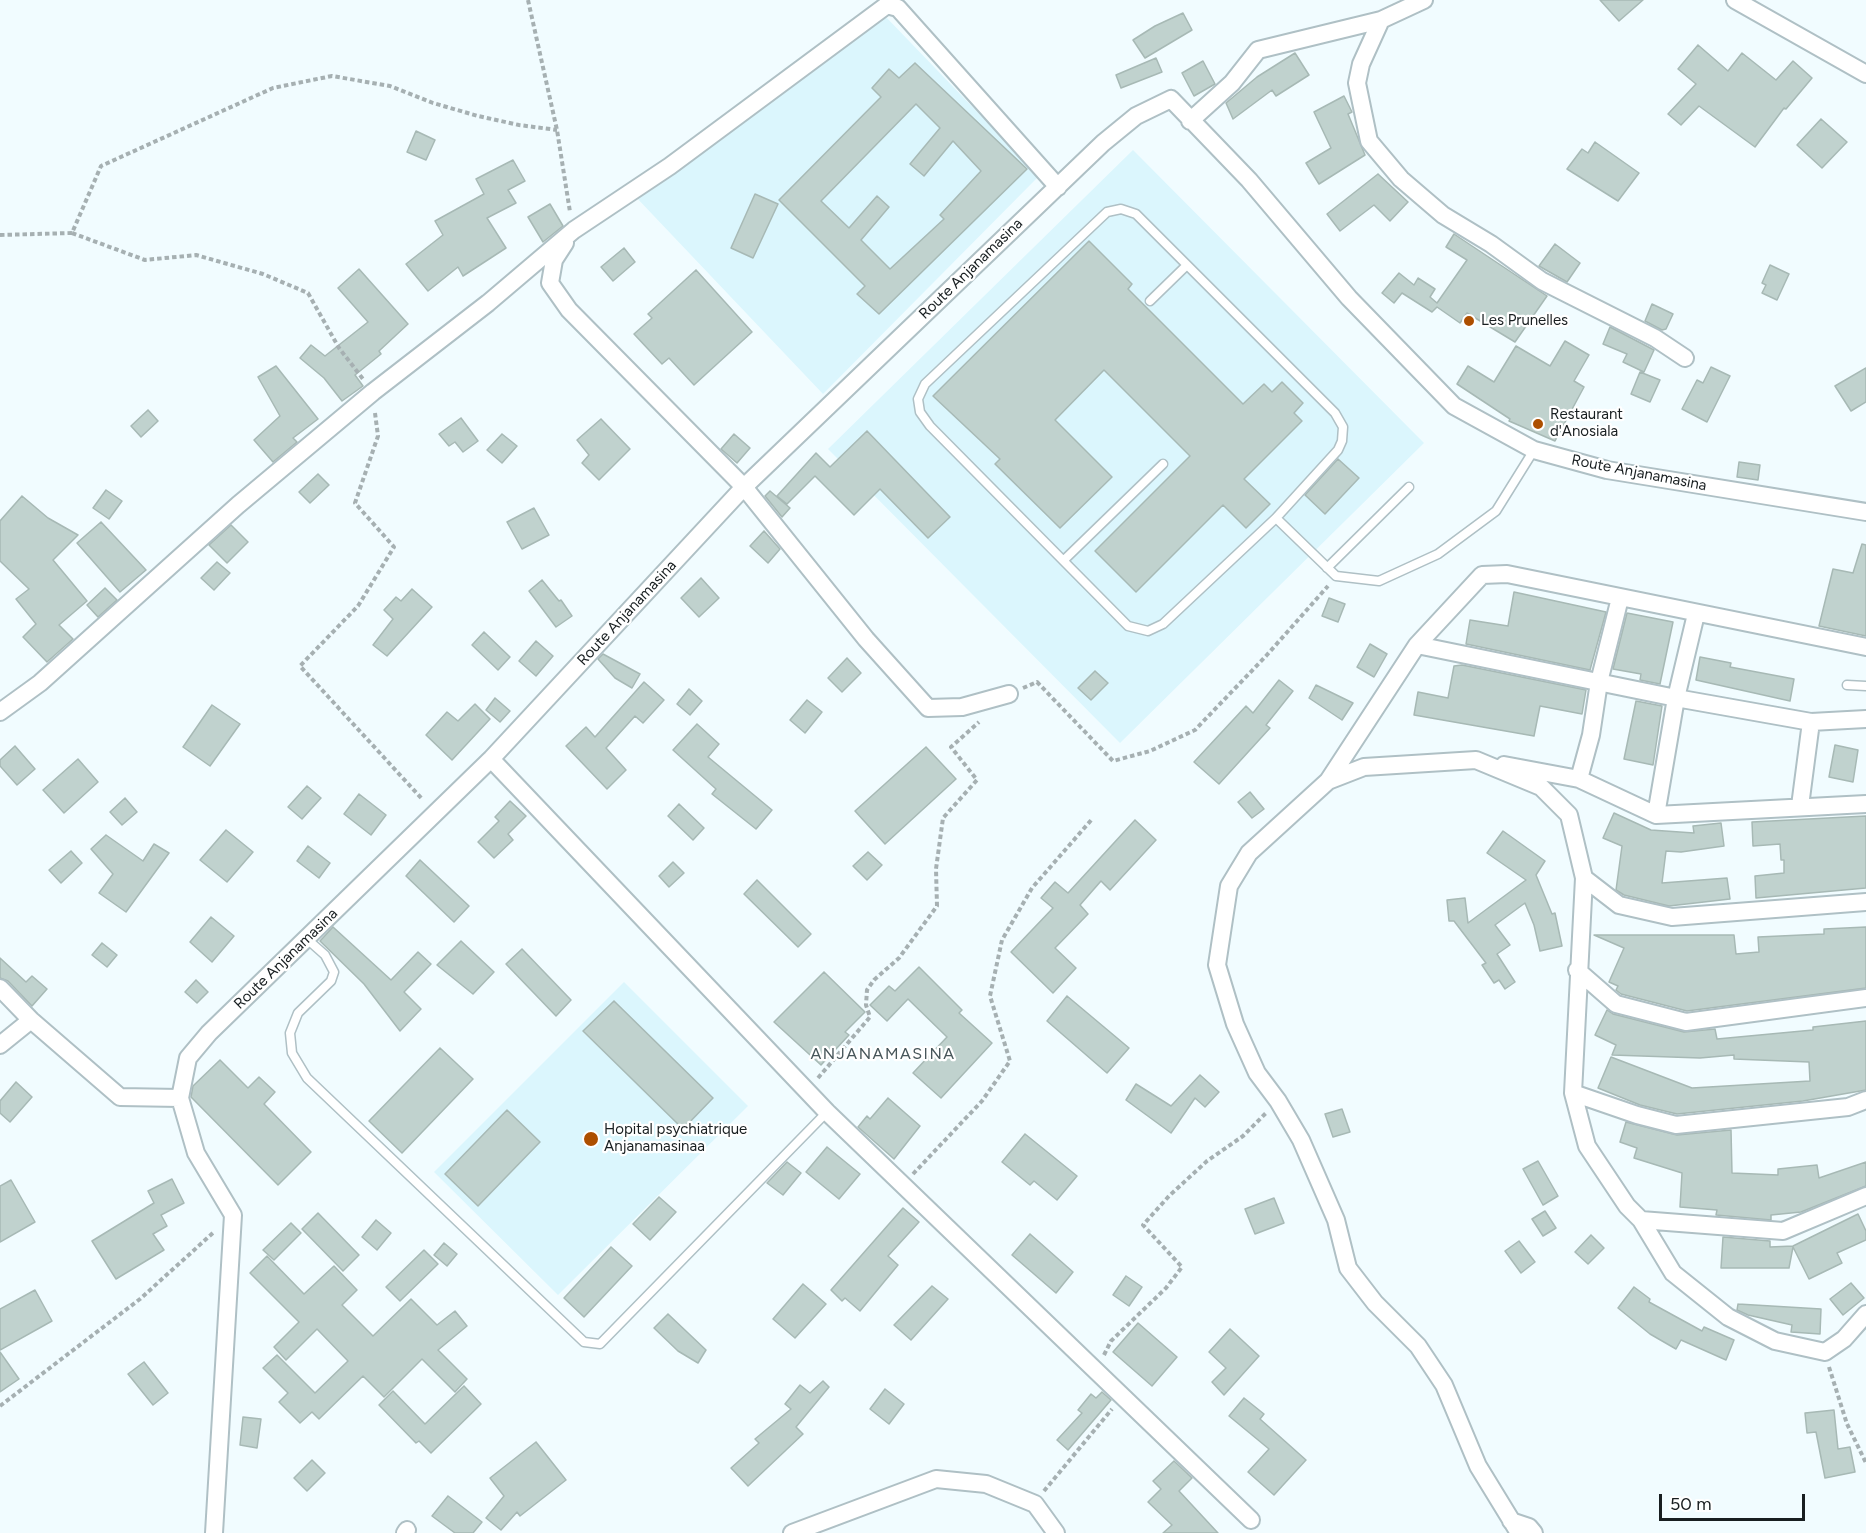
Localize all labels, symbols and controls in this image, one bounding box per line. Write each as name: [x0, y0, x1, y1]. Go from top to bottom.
street label: Route Anjanamasina: [915, 215, 1027, 323]
place label: Les Prunelles: [1481, 312, 1568, 330]
marker: Les Prunelles: [1462, 314, 1476, 328]
place label: Restaurant d'Anosiala: [1550, 406, 1623, 441]
marker: Restaurant d'Anosiala: [1531, 417, 1545, 431]
street label: Route Anjanamasina: [1570, 451, 1708, 495]
street label: Route Anjanamasina: [574, 557, 680, 669]
street label: Route Anjanamasina: [230, 905, 342, 1013]
district label: ANJANAMASINA: [810, 1044, 956, 1064]
place label: Hopital psychiatrique Anjanamasinaa: [604, 1121, 747, 1156]
marker: Hopital psychiatrique Anjanamasinaa: [582, 1130, 600, 1148]
scale bar: [1662, 1482, 1808, 1520]
text: 50 m: [1670, 1493, 1712, 1515]

